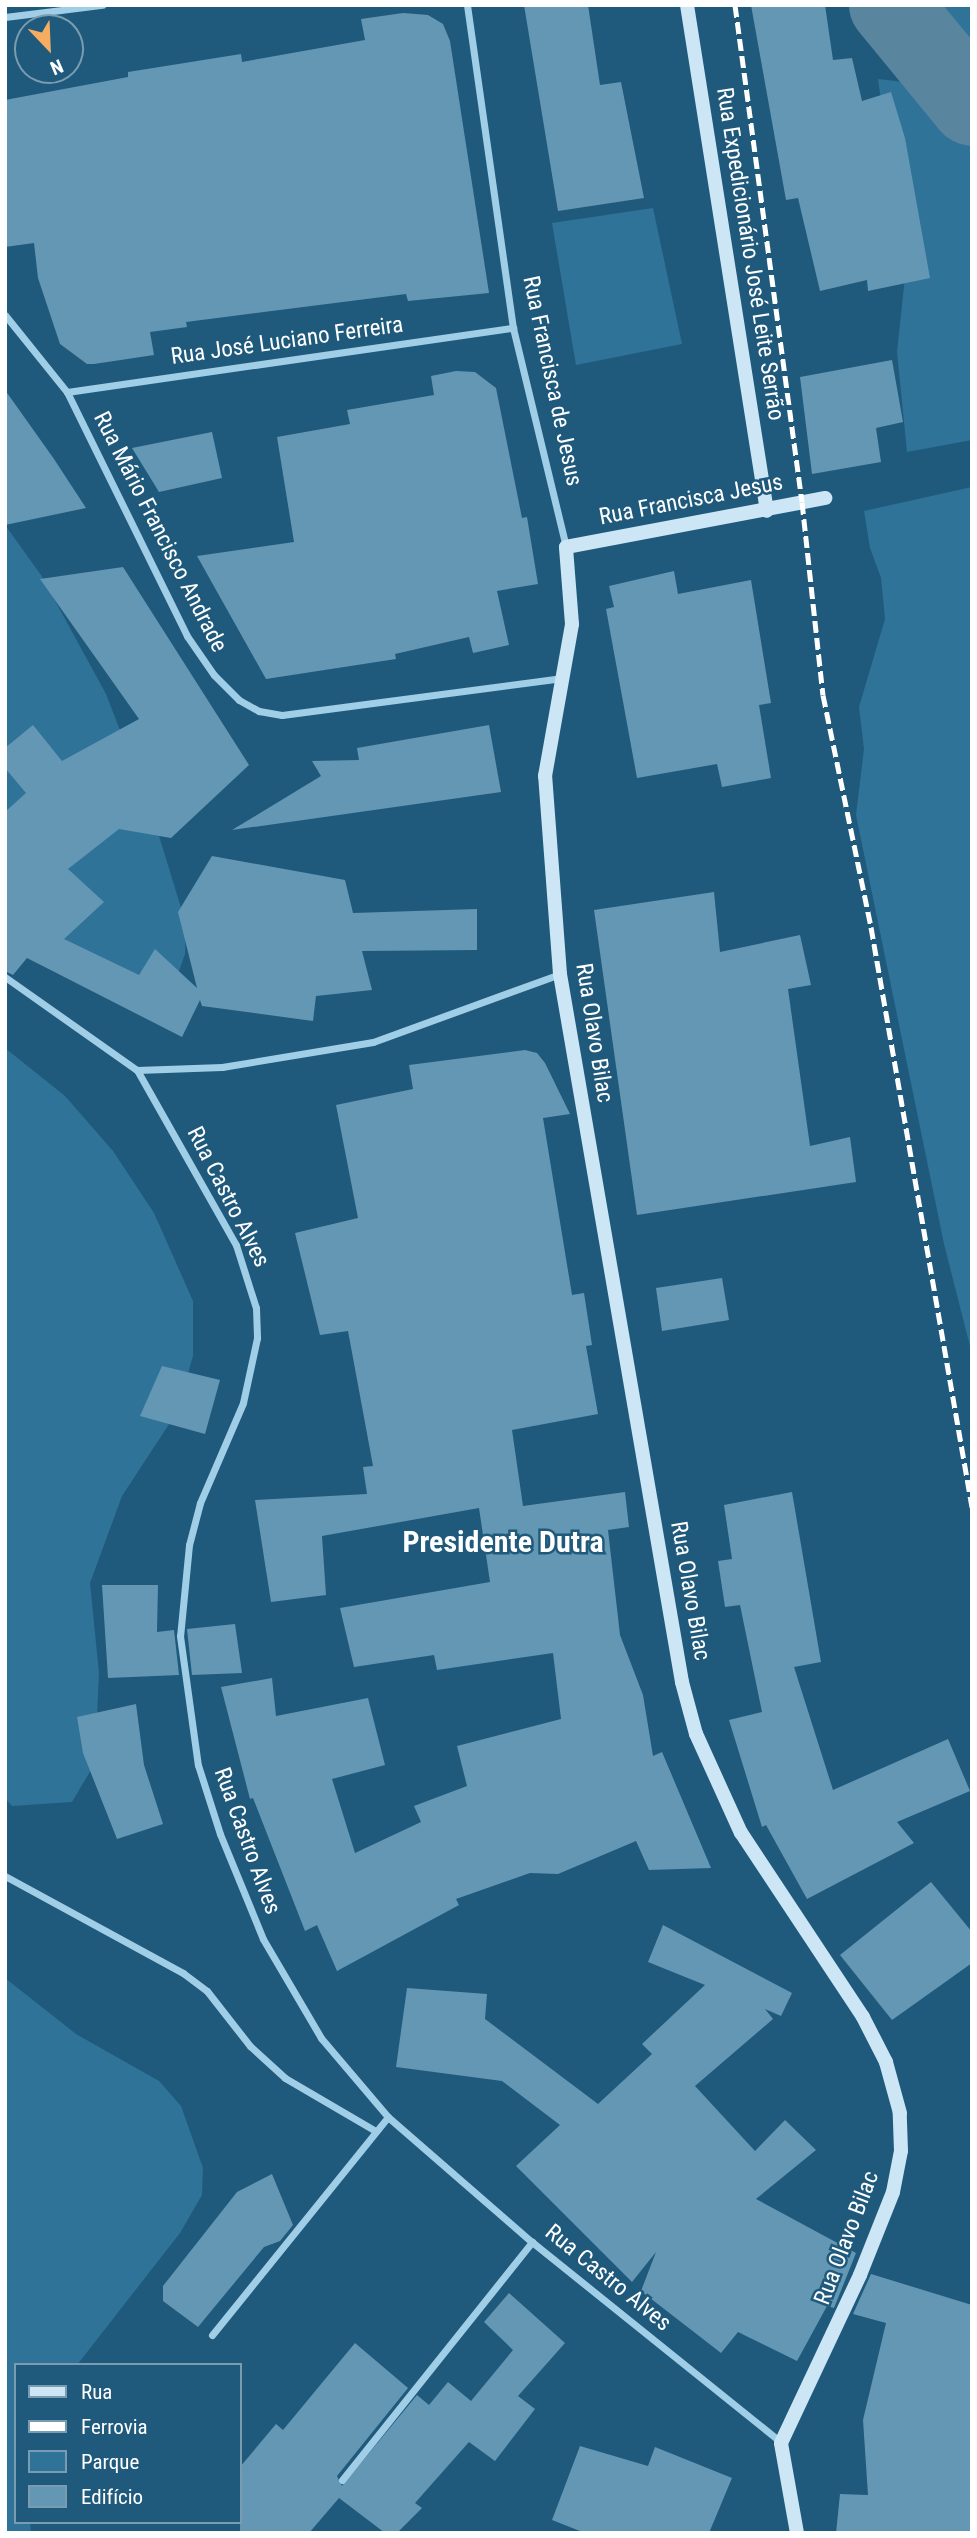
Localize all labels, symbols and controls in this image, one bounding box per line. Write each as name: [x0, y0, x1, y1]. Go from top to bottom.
north arrow: [14, 14, 84, 84]
text: N: [47, 54, 66, 80]
street label: Rua Expedicionário José Leite Serrão: [710, 86, 790, 422]
street label: Rua Francisca de Jesus: [516, 274, 588, 488]
street label: Rua José Luciano Ferreira: [169, 311, 405, 371]
street label: Rua Mário Francisco Andrade: [87, 407, 233, 657]
street label: Rua Francisca Jesus: [597, 469, 785, 531]
street label: Rua Olavo Bilac: [569, 961, 619, 1105]
street label: Rua Castro Alves: [181, 1122, 275, 1272]
street label: Rua Olavo Bilac: [664, 1519, 716, 1663]
district label: Presidente Dutra: [402, 1524, 604, 1560]
street label: Rua Castro Alves: [208, 1764, 286, 1918]
street label: Rua Olavo Bilac: [809, 2167, 885, 2309]
street label: Rua Castro Alves: [539, 2219, 677, 2337]
legend: [14, 2363, 242, 2524]
text: Rua: [81, 2380, 112, 2404]
text: Ferrovia: [81, 2415, 148, 2439]
text: Parque: [81, 2450, 139, 2474]
text: Edifício: [81, 2485, 143, 2509]

